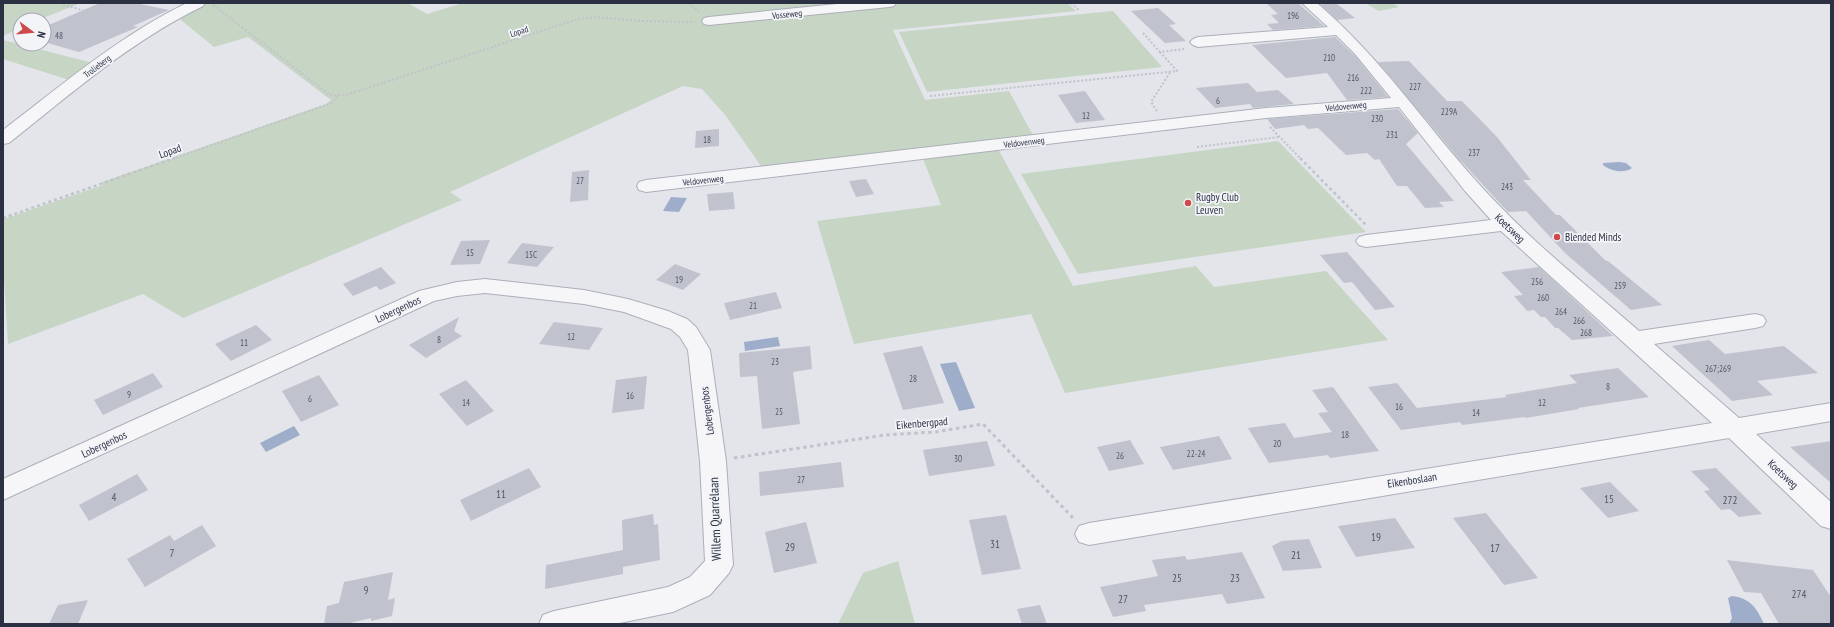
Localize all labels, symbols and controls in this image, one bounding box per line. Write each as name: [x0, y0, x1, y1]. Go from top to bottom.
street label: Vosseweg: [770, 7, 803, 21]
house number: 196: [1287, 10, 1299, 21]
north arrow: [12, 12, 52, 52]
street label: Lopad: [508, 23, 530, 39]
text: N: [34, 30, 49, 40]
house number: 48: [55, 30, 63, 41]
street label: Trolieberg: [81, 52, 113, 80]
house number: 210: [1323, 52, 1335, 63]
house number: 216: [1347, 72, 1359, 83]
house number: 227: [1409, 81, 1421, 92]
house number: 222: [1360, 85, 1372, 96]
house number: 6: [1216, 95, 1220, 106]
street label: Veldovenweg: [1324, 99, 1367, 113]
house number: 229A: [1441, 106, 1458, 117]
house number: 12: [1082, 110, 1090, 121]
house number: 230: [1371, 113, 1383, 124]
house number: 231: [1386, 129, 1398, 140]
house number: 18: [703, 134, 711, 145]
street label: Veldovenweg: [1002, 134, 1045, 150]
street label: Lopad: [157, 141, 183, 161]
house number: 237: [1468, 147, 1480, 158]
street label: Veldovenweg: [681, 172, 724, 188]
house number: 27: [576, 175, 584, 186]
house number: 243: [1501, 181, 1513, 192]
place label: Rugby Club Leuven: [1196, 190, 1239, 217]
marker: Rugby Club Leuven: [1183, 198, 1193, 208]
street label: Koetsweg: [1492, 210, 1528, 246]
place label: Blended Minds: [1565, 230, 1622, 244]
marker: Blended Minds: [1552, 232, 1562, 242]
house number: 15: [466, 247, 474, 258]
house number: 15C: [525, 249, 537, 260]
house number: 19: [675, 274, 683, 285]
house number: 256: [1531, 276, 1543, 287]
house number: 259: [1614, 280, 1626, 291]
street label: Lobergenbos: [373, 292, 423, 326]
house number: 260: [1537, 292, 1549, 303]
house number: 21: [749, 300, 757, 311]
house number: 264: [1555, 306, 1567, 317]
house number: 266: [1573, 315, 1585, 326]
house number: 268: [1580, 327, 1592, 338]
house number: 12: [567, 331, 575, 342]
house number: 8: [437, 334, 441, 345]
house number: 11: [240, 337, 248, 348]
house number: 23: [771, 356, 779, 367]
house number: 267;269: [1705, 363, 1731, 374]
house number: 28: [909, 373, 917, 384]
house number: 8: [1606, 381, 1610, 392]
street label: Lobergenbos: [697, 386, 717, 436]
house number: 9: [127, 389, 131, 400]
house number: 16: [626, 390, 634, 401]
house number: 6: [308, 393, 312, 404]
house number: 14: [462, 397, 470, 408]
house number: 12: [1538, 397, 1546, 408]
house number: 16: [1395, 401, 1403, 412]
house number: 25: [775, 406, 783, 417]
house number: 14: [1472, 407, 1480, 418]
street label: Eikenbergpad: [896, 414, 949, 432]
street label: Lobergenbos: [79, 427, 129, 461]
house number: 18: [1341, 429, 1349, 440]
house number: 20: [1273, 438, 1281, 449]
house number: 22-24: [1187, 448, 1205, 459]
house number: 26: [1116, 450, 1124, 461]
house number: 30: [954, 453, 962, 464]
street label: Koetsweg: [1765, 456, 1801, 492]
street label: Eikenboslaan: [1386, 469, 1438, 491]
house number: 27: [797, 474, 805, 485]
street label: Willem Quarrélaan: [705, 477, 725, 561]
house number: 11: [496, 487, 506, 501]
house number: 4: [112, 490, 117, 504]
house number: 15: [1604, 492, 1614, 506]
house number: 272: [1723, 493, 1737, 507]
house number: 19: [1371, 530, 1381, 544]
house number: 31: [990, 537, 1000, 551]
house number: 29: [785, 540, 795, 554]
house number: 17: [1490, 541, 1500, 555]
house number: 7: [170, 546, 175, 560]
house number: 21: [1291, 548, 1301, 562]
house number: 25: [1172, 571, 1182, 585]
house number: 23: [1230, 571, 1240, 585]
house number: 9: [364, 583, 369, 597]
house number: 274: [1792, 587, 1806, 601]
house number: 27: [1118, 592, 1128, 606]

